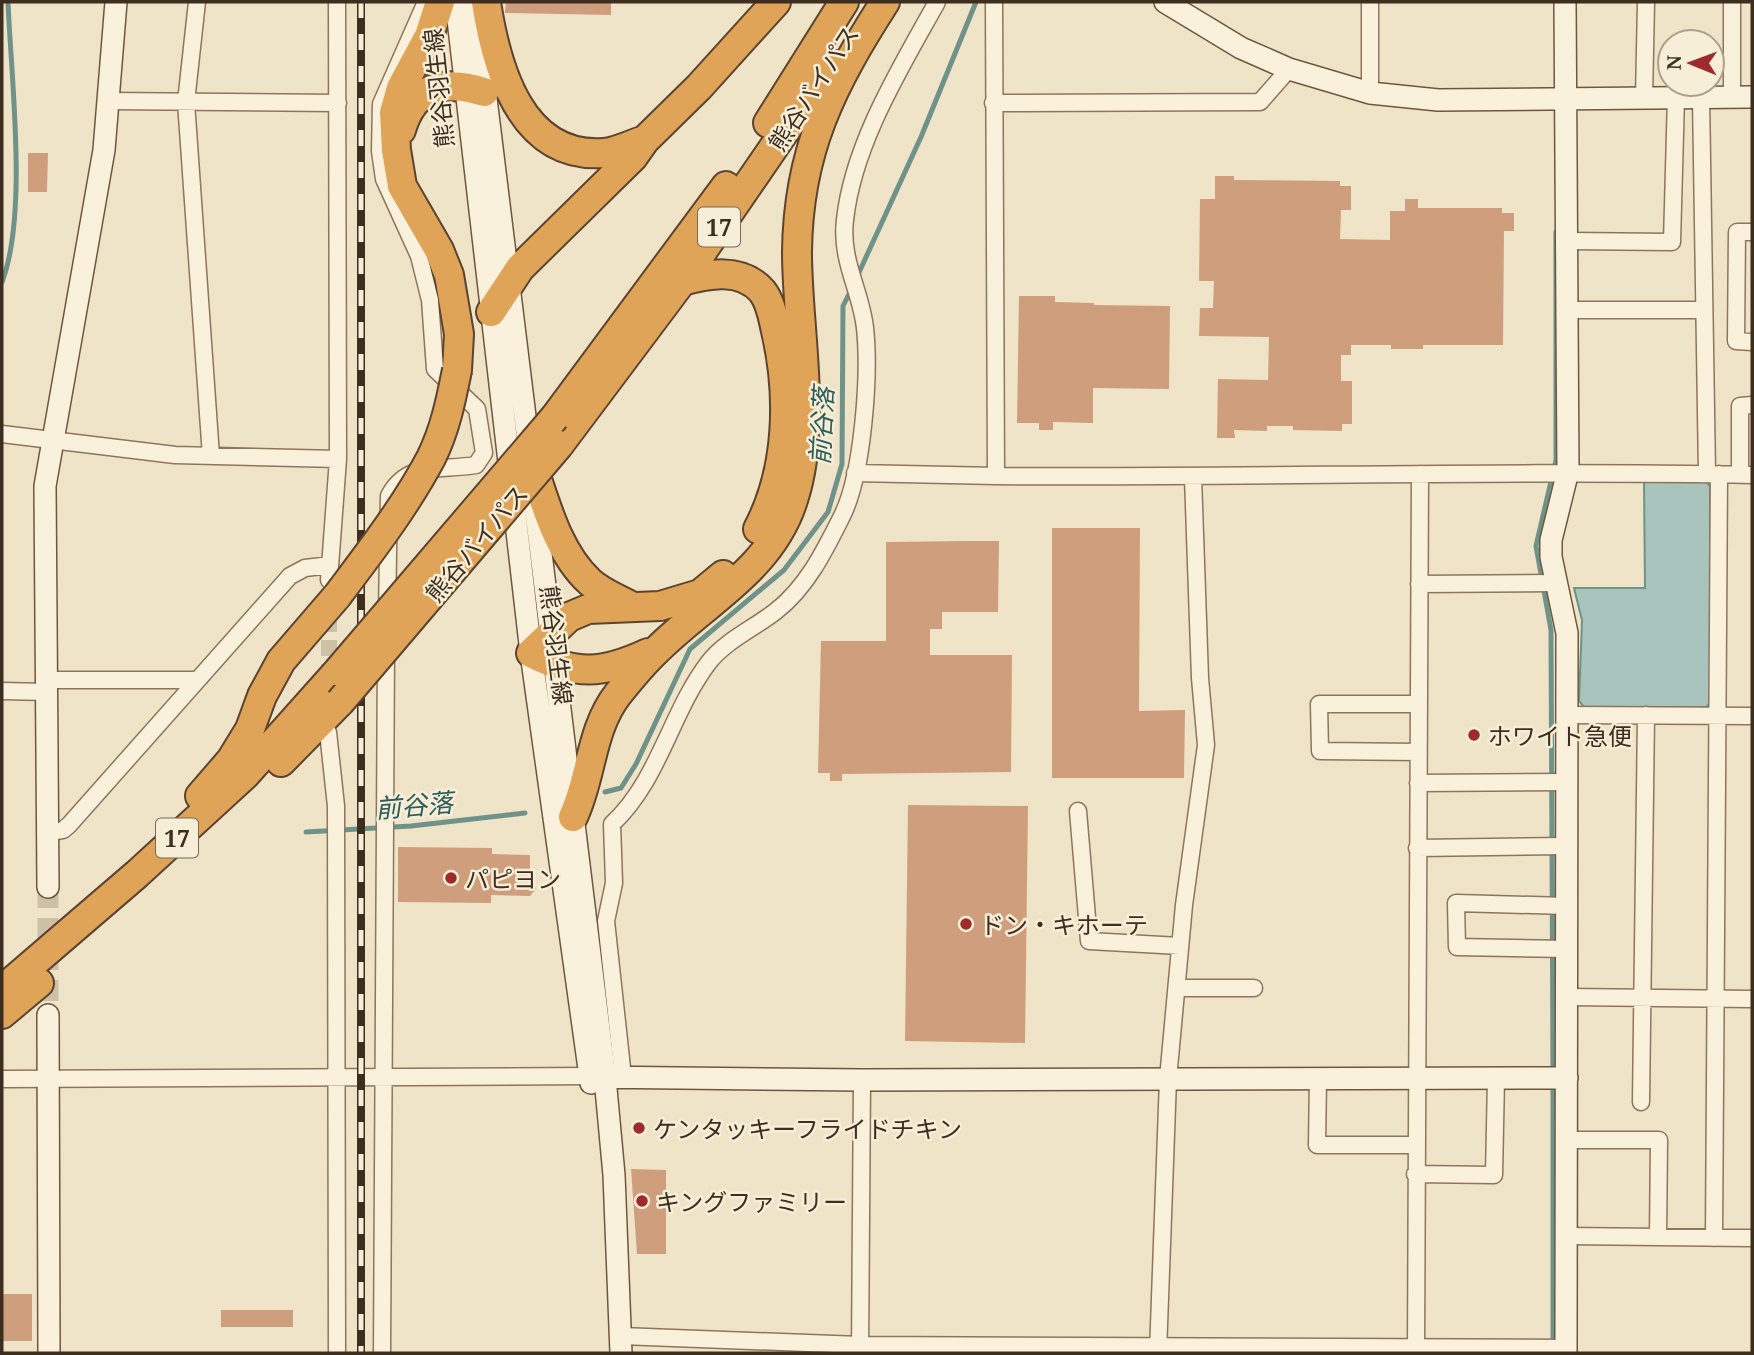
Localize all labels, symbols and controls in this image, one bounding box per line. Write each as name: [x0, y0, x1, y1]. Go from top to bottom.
street label: 熊谷バイパス: [760, 19, 866, 157]
street label: 熊谷羽生線: [415, 27, 461, 149]
north arrow: [1656, 28, 1726, 98]
text: N: [1661, 55, 1687, 70]
road number: 17: [698, 208, 740, 246]
water label: 前谷落: [801, 382, 841, 466]
street label: 熊谷バイパス: [417, 477, 535, 609]
street label: 熊谷羽生線: [533, 583, 581, 707]
place label: ホワイト急便: [1488, 719, 1632, 752]
marker: ホワイト急便: [1466, 727, 1482, 743]
water label: 前谷落: [374, 783, 458, 826]
road number: 17: [156, 818, 198, 858]
place label: パピヨン: [465, 862, 561, 895]
marker: パピヨン: [443, 870, 459, 886]
place label: ドン・キホーテ: [980, 908, 1148, 941]
marker: ドン・キホーテ: [958, 916, 974, 932]
place label: ケンタッキーフライドチキン: [653, 1112, 962, 1145]
marker: ケンタッキーフライドチキン: [631, 1120, 647, 1136]
place label: キングファミリー: [656, 1185, 847, 1218]
marker: キングファミリー: [634, 1193, 650, 1209]

